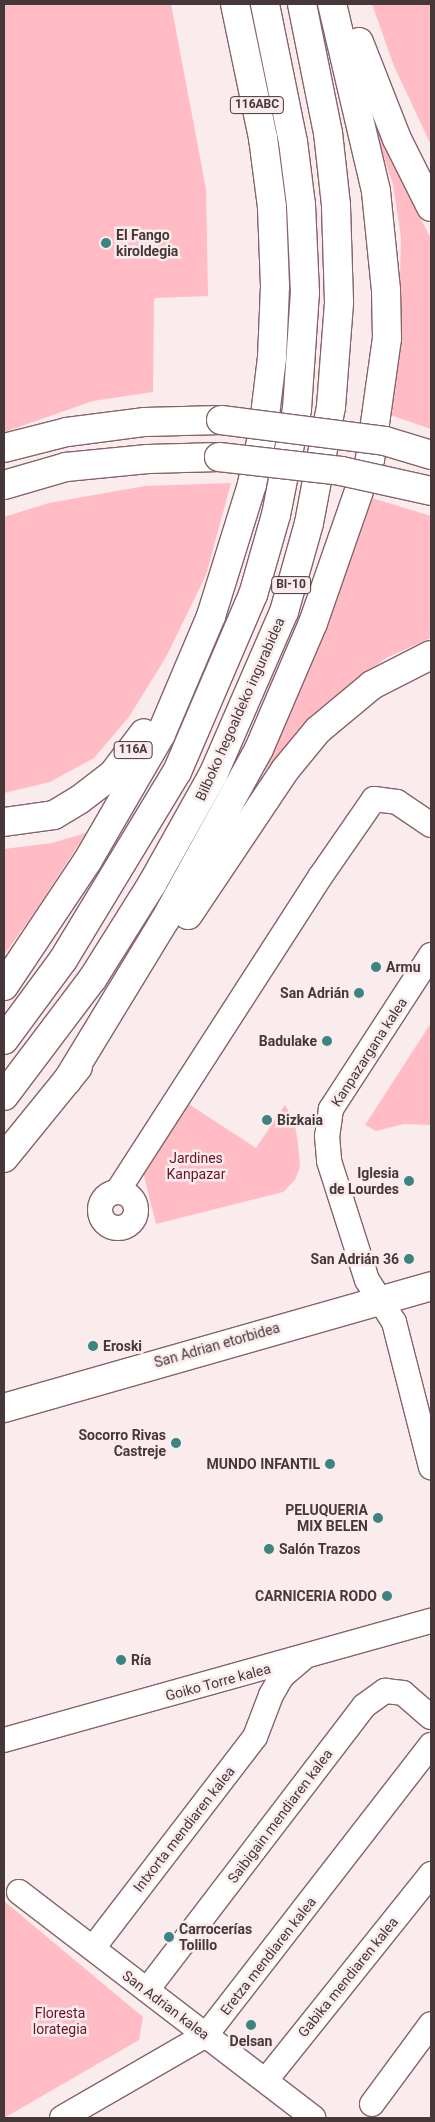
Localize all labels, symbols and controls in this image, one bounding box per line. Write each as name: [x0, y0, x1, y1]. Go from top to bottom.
road number: 116ABC: [230, 96, 284, 114]
place label: El Fango kiroldegia: [116, 227, 178, 260]
marker: El Fango kiroldegia: [100, 237, 112, 249]
road number: BI-10: [271, 576, 311, 594]
street label: Bilboko hegoaldeko ingurabidea: [192, 615, 288, 803]
road number: 116A: [113, 740, 153, 760]
place label: Armu: [386, 959, 421, 975]
marker: Armu: [370, 961, 382, 973]
place label: San Adrián: [280, 985, 349, 1001]
marker: San Adrián: [353, 987, 365, 999]
street label: Kanpazargana kalea: [328, 994, 410, 1110]
place label: Badulake: [259, 1033, 317, 1049]
marker: Badulake: [321, 1035, 333, 1047]
place label: Bizkaia: [277, 1112, 323, 1128]
marker: Bizkaia: [261, 1114, 273, 1126]
park label: Jardines Kanpazar: [167, 1150, 225, 1182]
place label: Iglesia de Lourdes: [329, 1165, 399, 1198]
marker: Iglesia de Lourdes: [403, 1175, 415, 1187]
place label: San Adrián 36: [311, 1251, 399, 1267]
marker: San Adrián 36: [403, 1253, 415, 1265]
street label: San Adrian etorbidea: [152, 1319, 282, 1371]
place label: Eroski: [103, 1338, 142, 1354]
marker: Eroski: [87, 1340, 99, 1352]
place label: Socorro Rivas Castreje: [79, 1427, 166, 1460]
marker: Socorro Rivas Castreje: [170, 1437, 182, 1449]
place label: MUNDO INFANTIL: [207, 1456, 320, 1472]
marker: MUNDO INFANTIL: [324, 1458, 336, 1470]
place label: PELUQUERIA MIX BELEN: [285, 1502, 368, 1534]
marker: PELUQUERIA MIX BELEN: [372, 1512, 384, 1524]
place label: Salón Trazos: [279, 1541, 361, 1557]
marker: Salón Trazos: [263, 1543, 275, 1555]
place label: CARNICERIA RODO: [255, 1588, 377, 1604]
marker: CARNICERIA RODO: [381, 1590, 393, 1602]
place label: Ría: [131, 1652, 151, 1668]
marker: Ría: [115, 1654, 127, 1666]
street label: Goiko Torre kalea: [163, 1660, 273, 1704]
street label: Saibigain mendiaren kalea: [224, 1746, 336, 1886]
street label: Intxorta mendiaren kalea: [130, 1763, 238, 1895]
street label: Eretza mendiaren kalea: [217, 1894, 319, 2018]
street label: Gabika mendiaren kalea: [294, 1914, 402, 2040]
place label: Carrocerías Tolillo: [179, 1921, 252, 1954]
marker: Carrocerías Tolillo: [163, 1931, 175, 1943]
street label: San Adrian kalea: [119, 1967, 213, 2043]
park label: Floresta lorategia: [33, 2005, 87, 2038]
marker: Delsan: [245, 2019, 257, 2031]
place label: Delsan: [230, 2033, 272, 2049]

